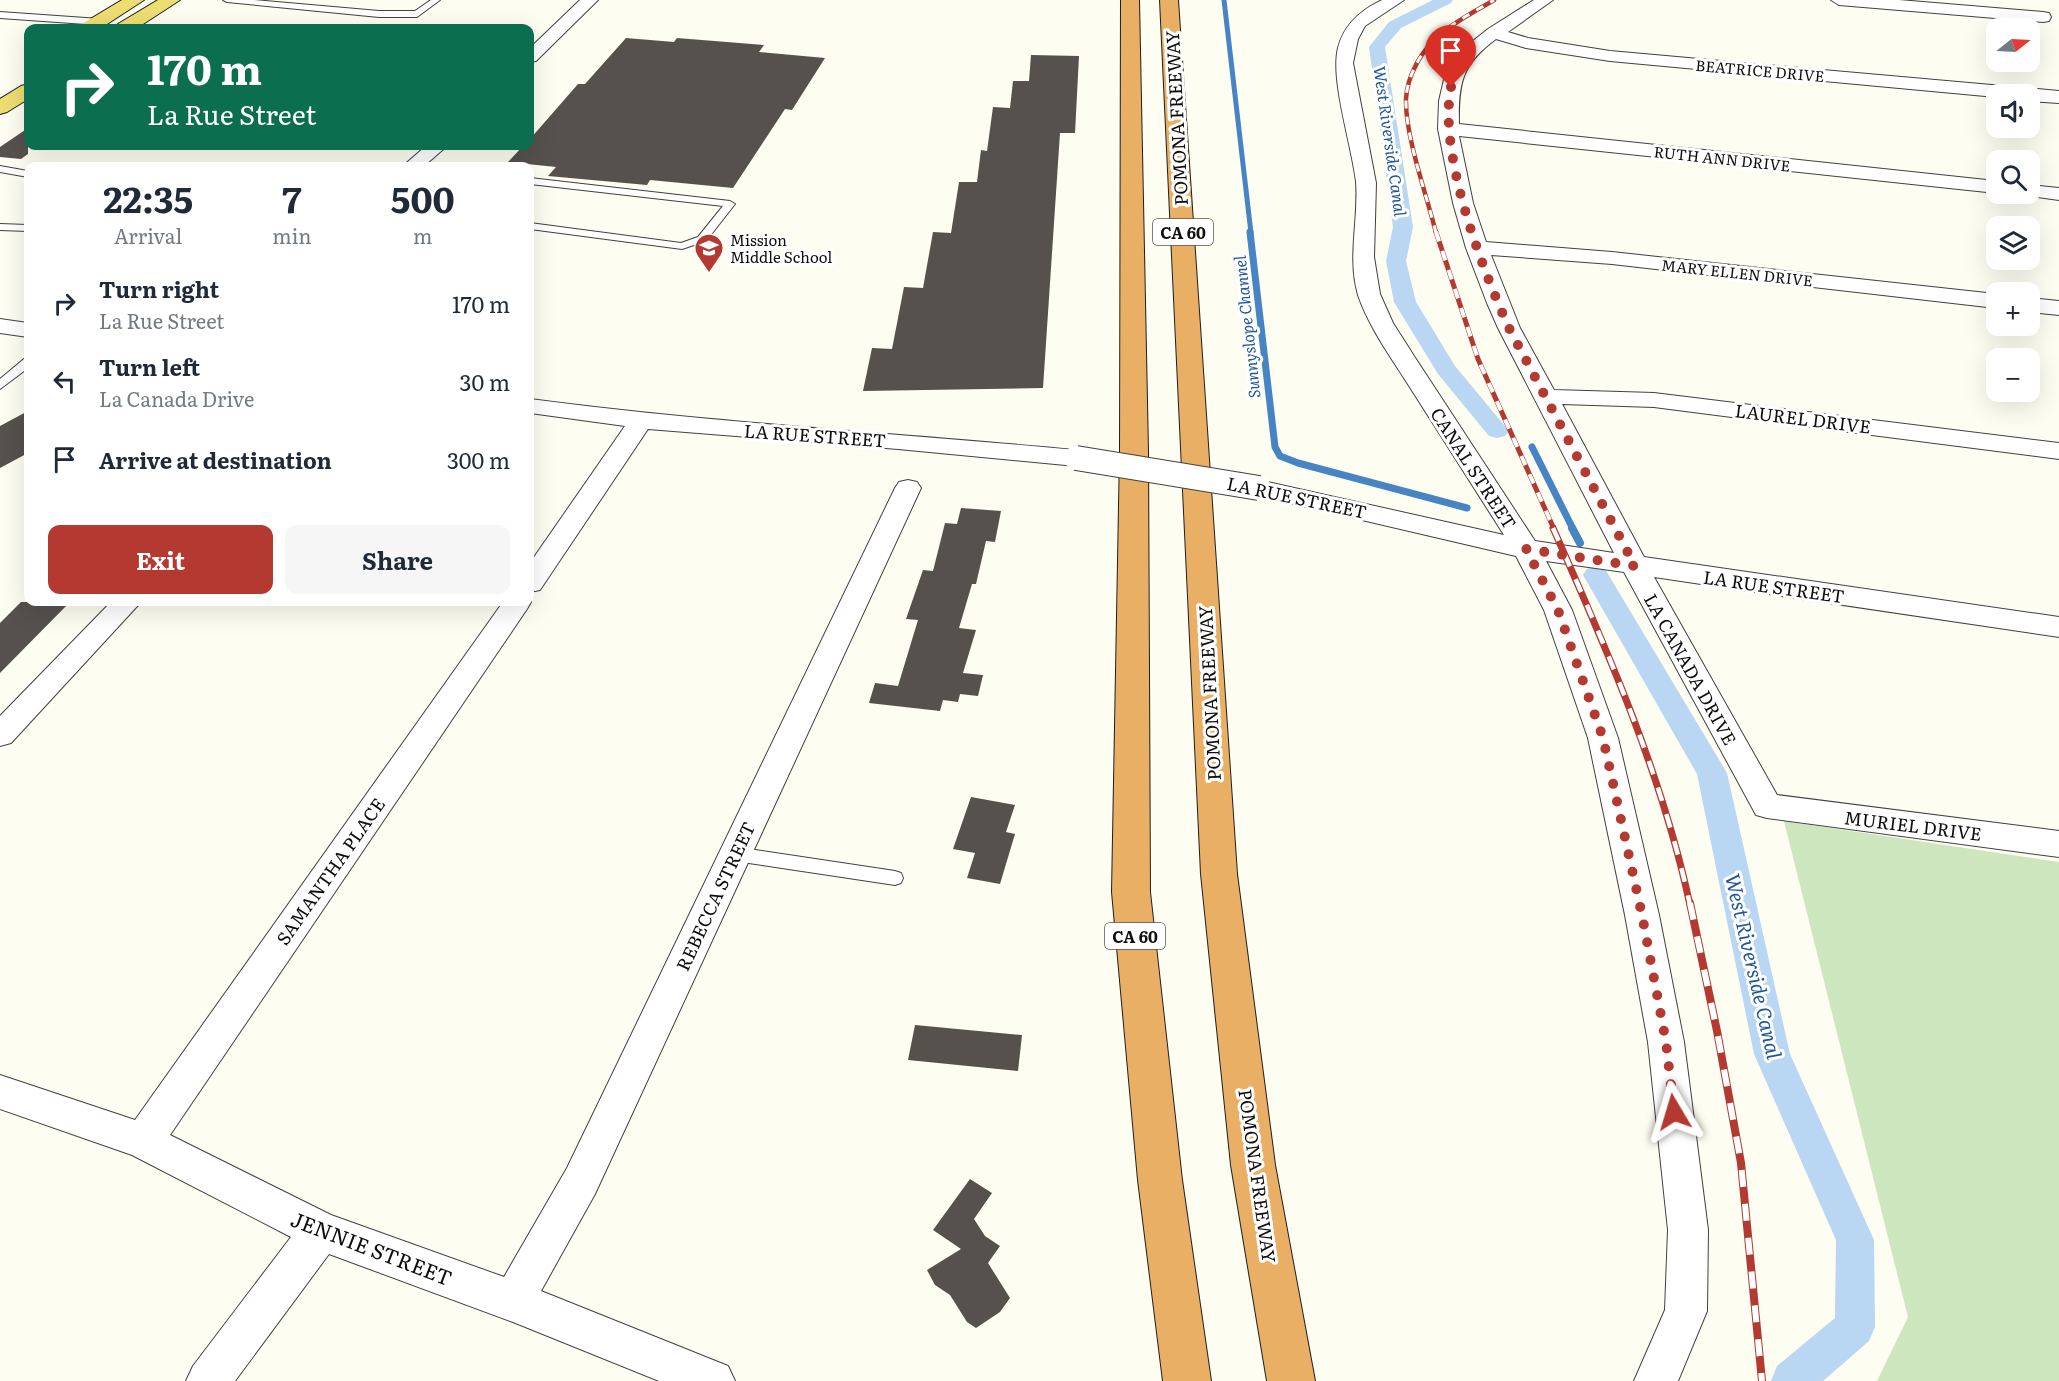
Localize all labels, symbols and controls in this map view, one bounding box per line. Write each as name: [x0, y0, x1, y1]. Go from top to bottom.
north arrow: [1986, 18, 2040, 72]
map controls: [1986, 18, 2040, 402]
pin: [1425, 25, 1476, 87]
street label: POMONA FREEWAY: [1158, 30, 1194, 206]
icon: arrive: [1434, 34, 1467, 67]
text: 170 m: [147, 36, 262, 98]
icon: right: [48, 48, 126, 126]
street label: BEATRICE DRIVE: [1695, 53, 1825, 87]
water label: West Riverside Canal: [1369, 64, 1413, 218]
button: sound: [1986, 84, 2040, 138]
text: La Rue Street: [147, 93, 316, 133]
street label: RUTH ANN DRIVE: [1653, 139, 1791, 177]
button: search: [1986, 150, 2040, 204]
text: 22:35: [103, 171, 193, 224]
text: 7: [282, 171, 302, 224]
text: 500: [391, 171, 455, 224]
button: layers: [1986, 216, 2040, 270]
road number: CA 60: [1153, 219, 1213, 245]
text: Arrival: [114, 220, 182, 250]
text: min: [272, 220, 312, 250]
text: m: [413, 220, 432, 250]
place label: Mission Middle School: [730, 228, 832, 268]
school or university icon: Mission Middle School: [693, 232, 725, 274]
street label: MARY ELLEN DRIVE: [1660, 253, 1814, 291]
water label: Sunnyslope Channel: [1227, 254, 1265, 399]
text: Turn right: [99, 272, 219, 305]
button: +: [1986, 282, 2040, 336]
icon: right: [48, 287, 81, 320]
text: 170 m: [452, 287, 510, 320]
text: La Rue Street: [99, 305, 224, 335]
button: −: [1986, 348, 2040, 402]
text: Turn left: [99, 350, 200, 383]
icon: left: [48, 365, 81, 398]
text: 30 m: [460, 365, 510, 398]
text: La Canada Drive: [99, 383, 254, 413]
street label: LAUREL DRIVE: [1734, 396, 1872, 440]
street label: CANAL STREET: [1424, 402, 1524, 534]
street label: LA RUE STREET: [743, 417, 887, 453]
icon: arrive: [48, 443, 81, 476]
text: Arrive at destination: [99, 443, 332, 476]
text: 300 m: [447, 443, 510, 476]
street label: LA RUE STREET: [1225, 469, 1369, 525]
button: Exit: [48, 525, 273, 594]
button: Share: [285, 525, 510, 594]
street label: LA RUE STREET: [1702, 563, 1846, 609]
street label: LA CANADA DRIVE: [1638, 588, 1744, 750]
street label: POMONA FREEWAY: [1191, 605, 1227, 781]
street label: SAMANTHA PLACE: [269, 792, 391, 950]
street label: MURIEL DRIVE: [1843, 803, 1983, 847]
street label: REBECCA STREET: [669, 817, 761, 975]
water label: West Riverside Canal: [1719, 870, 1791, 1062]
road number: CA 60: [1105, 923, 1165, 949]
position arrow: [1642, 1080, 1706, 1144]
street label: POMONA FREEWAY: [1232, 1087, 1284, 1265]
street label: JENNIE STREET: [287, 1202, 457, 1292]

